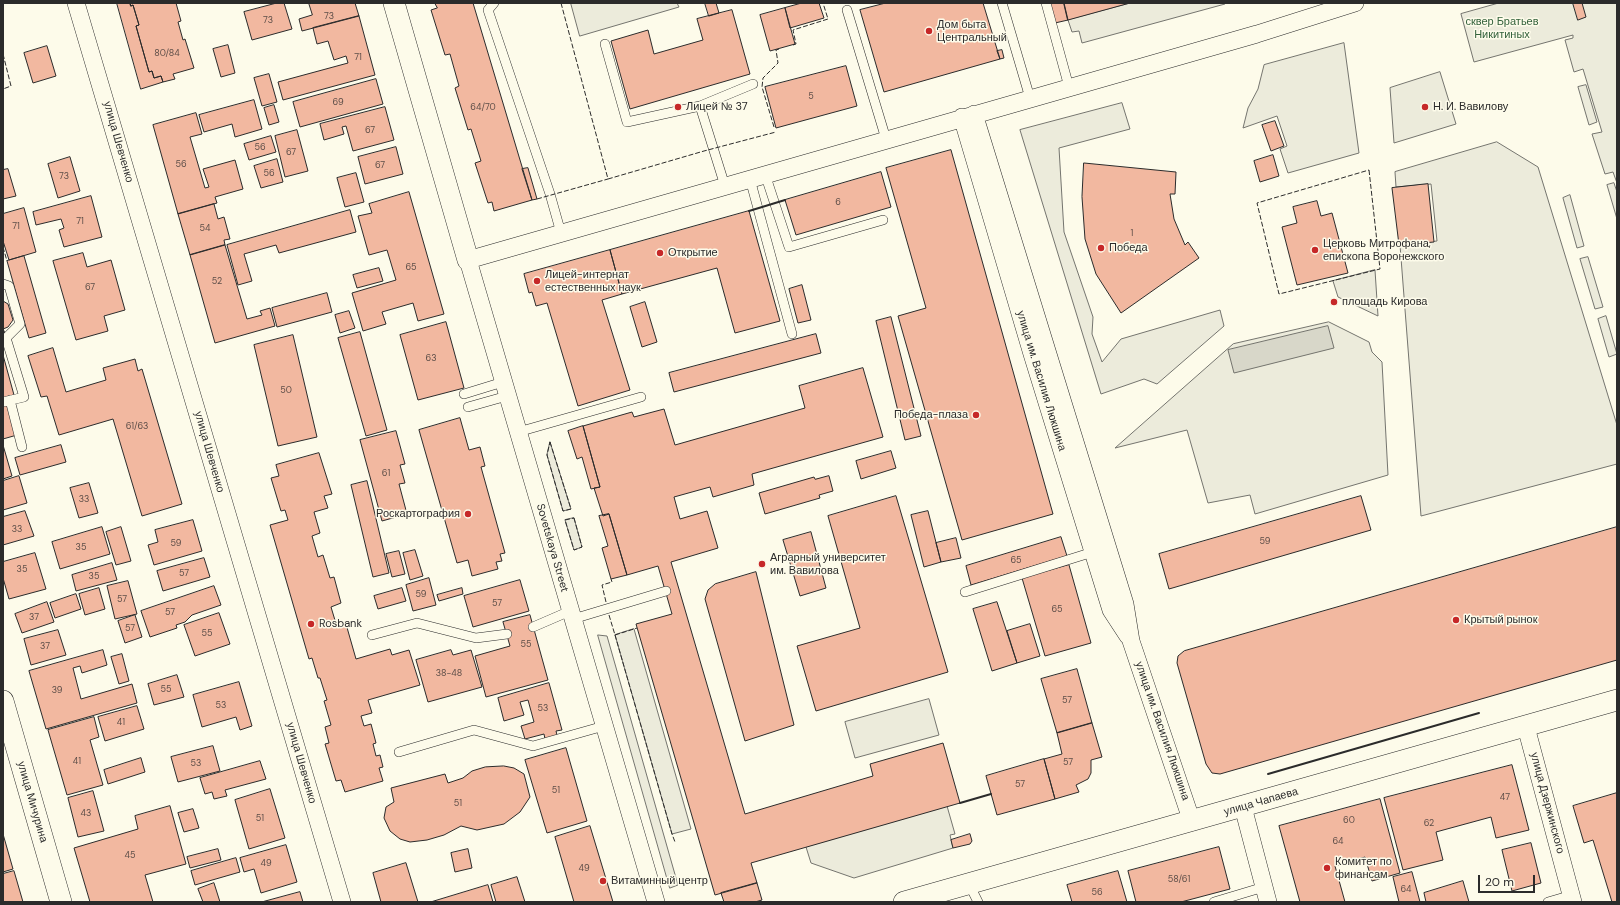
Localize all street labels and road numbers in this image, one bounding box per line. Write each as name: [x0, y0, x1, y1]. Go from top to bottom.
street label: улица Шевченко: [100, 100, 136, 184]
street label: улица им. Василия Люкшина: [1013, 309, 1069, 453]
street label: улица Шевченко: [191, 410, 227, 494]
street label: Sovetskaya Street: [533, 502, 571, 594]
street label: улица им. Василия Люкшина: [1132, 660, 1192, 802]
street label: улица Шевченко: [283, 721, 319, 805]
street label: улица Дзержинского: [1527, 751, 1567, 855]
street label: улица Мичурина: [14, 760, 50, 844]
street label: улица Чапаева: [1222, 785, 1300, 819]

